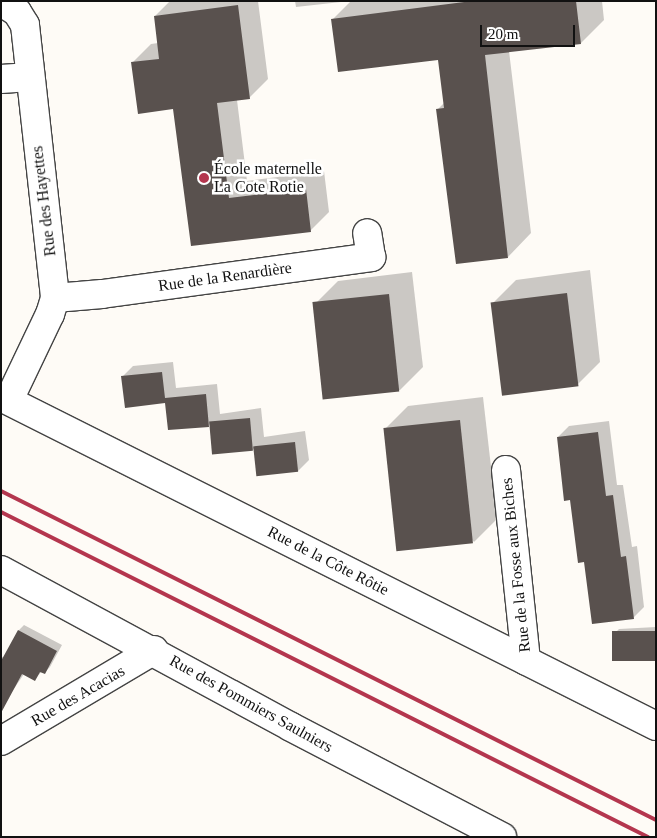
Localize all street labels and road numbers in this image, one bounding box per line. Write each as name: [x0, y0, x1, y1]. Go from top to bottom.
street label: Rue des Hayettes: [28, 145, 60, 257]
street label: Rue de la Renardière: [157, 258, 293, 296]
street label: Rue de la Fosse aux Biches: [497, 477, 535, 653]
street label: Rue de la Côte Rôtie: [264, 522, 392, 600]
street label: Rue des Pommiers Saulniers: [166, 651, 336, 757]
street label: Rue des Acacias: [27, 661, 129, 731]

